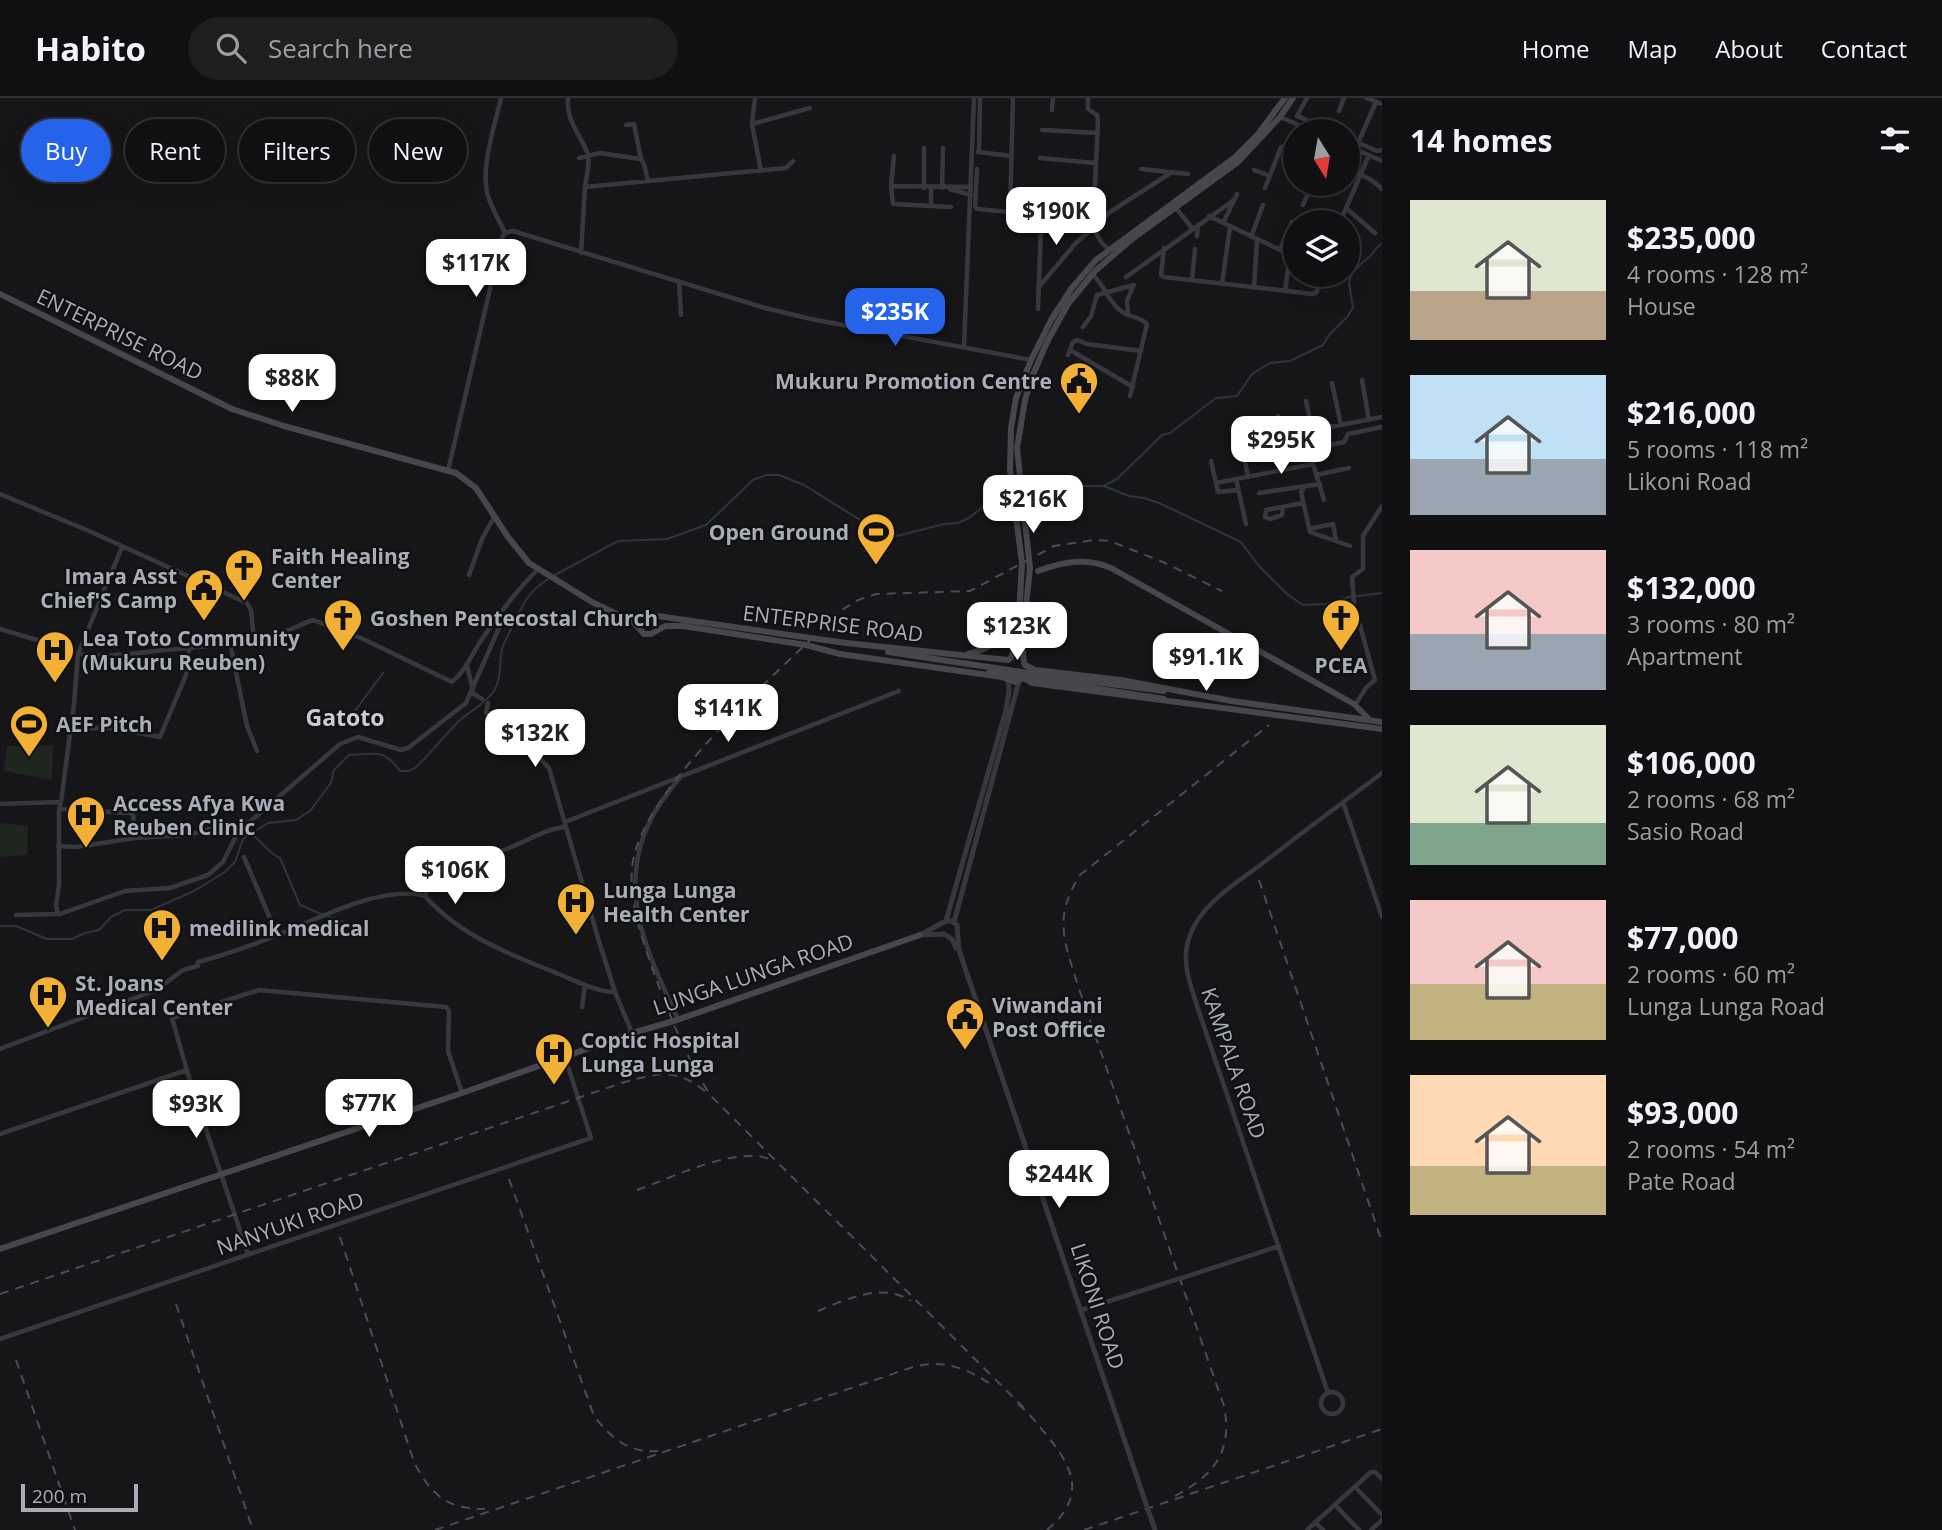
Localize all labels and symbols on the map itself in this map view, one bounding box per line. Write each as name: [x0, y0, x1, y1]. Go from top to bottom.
north arrow: [1283, 119, 1360, 196]
pin: $190K: [1007, 188, 1105, 247]
pin: $117K: [427, 240, 525, 299]
street label: ENTERPRISE ROAD: [32, 282, 208, 386]
pin: $235K: [846, 288, 944, 348]
pin: $88K: [251, 354, 333, 414]
public building icon: Mukuru Promotion Centre: [1058, 360, 1100, 415]
place label: Mukuru Promotion Centre: [775, 367, 1052, 395]
pin: $295K: [1232, 416, 1330, 476]
pin: $216K: [984, 476, 1082, 535]
sports icon: Open Ground: [855, 511, 897, 566]
place label: Open Ground: [709, 518, 849, 546]
place label: Faith Healing Center: [271, 542, 410, 594]
church icon: Faith Healing Center: [223, 547, 265, 602]
place label: Imara Asst Chief'S Camp: [40, 562, 177, 614]
public building icon: Imara Asst Chief'S Camp: [183, 567, 225, 622]
church icon: Goshen Pentecostal Church: [322, 597, 364, 652]
church icon: PCEA: [1320, 597, 1362, 652]
street label: ENTERPRISE ROAD: [741, 598, 925, 648]
pin: $123K: [968, 602, 1066, 662]
place label: Goshen Pentecostal Church: [370, 604, 658, 632]
place label: Lea Toto Community (Mukuru Reuben): [82, 624, 300, 676]
hospital icon: Lea Toto Community (Mukuru Reuben): [34, 629, 76, 684]
pin: $91.1K: [1149, 634, 1263, 693]
place label: PCEA: [1315, 651, 1368, 679]
pin: $141K: [679, 684, 777, 744]
district label: Gatoto: [306, 701, 385, 733]
sports icon: AEF Pitch: [8, 703, 50, 758]
place label: AEF Pitch: [56, 710, 153, 738]
pin: $132K: [486, 710, 584, 769]
place label: Access Afya Kwa Reuben Clinic: [113, 789, 285, 841]
hospital icon: Access Afya Kwa Reuben Clinic: [65, 794, 107, 849]
pin: $106K: [406, 846, 504, 906]
place label: Lunga Lunga Health Center: [603, 876, 750, 928]
hospital icon: Lunga Lunga Health Center: [555, 881, 597, 936]
hospital icon: medilink medical: [141, 907, 183, 962]
place label: medilink medical: [189, 914, 369, 942]
street label: LUNGA LUNGA ROAD: [649, 927, 857, 1021]
place label: St. Joans Medical Center: [75, 969, 233, 1021]
hospital icon: St. Joans Medical Center: [27, 974, 69, 1029]
street label: KAMPALA ROAD: [1195, 984, 1273, 1142]
place label: Viwandani Post Office: [992, 991, 1106, 1043]
public building icon: Viwandani Post Office: [944, 996, 986, 1051]
place label: Coptic Hospital Lunga Lunga: [581, 1026, 740, 1078]
hospital icon: Coptic Hospital Lunga Lunga: [533, 1031, 575, 1086]
pin: $93K: [155, 1080, 237, 1140]
pin: $77K: [328, 1080, 410, 1139]
pin: $244K: [1010, 1150, 1108, 1210]
street label: NANYUKI ROAD: [213, 1185, 367, 1261]
street label: LIKONI ROAD: [1064, 1239, 1132, 1373]
scale bar: [21, 1481, 138, 1513]

